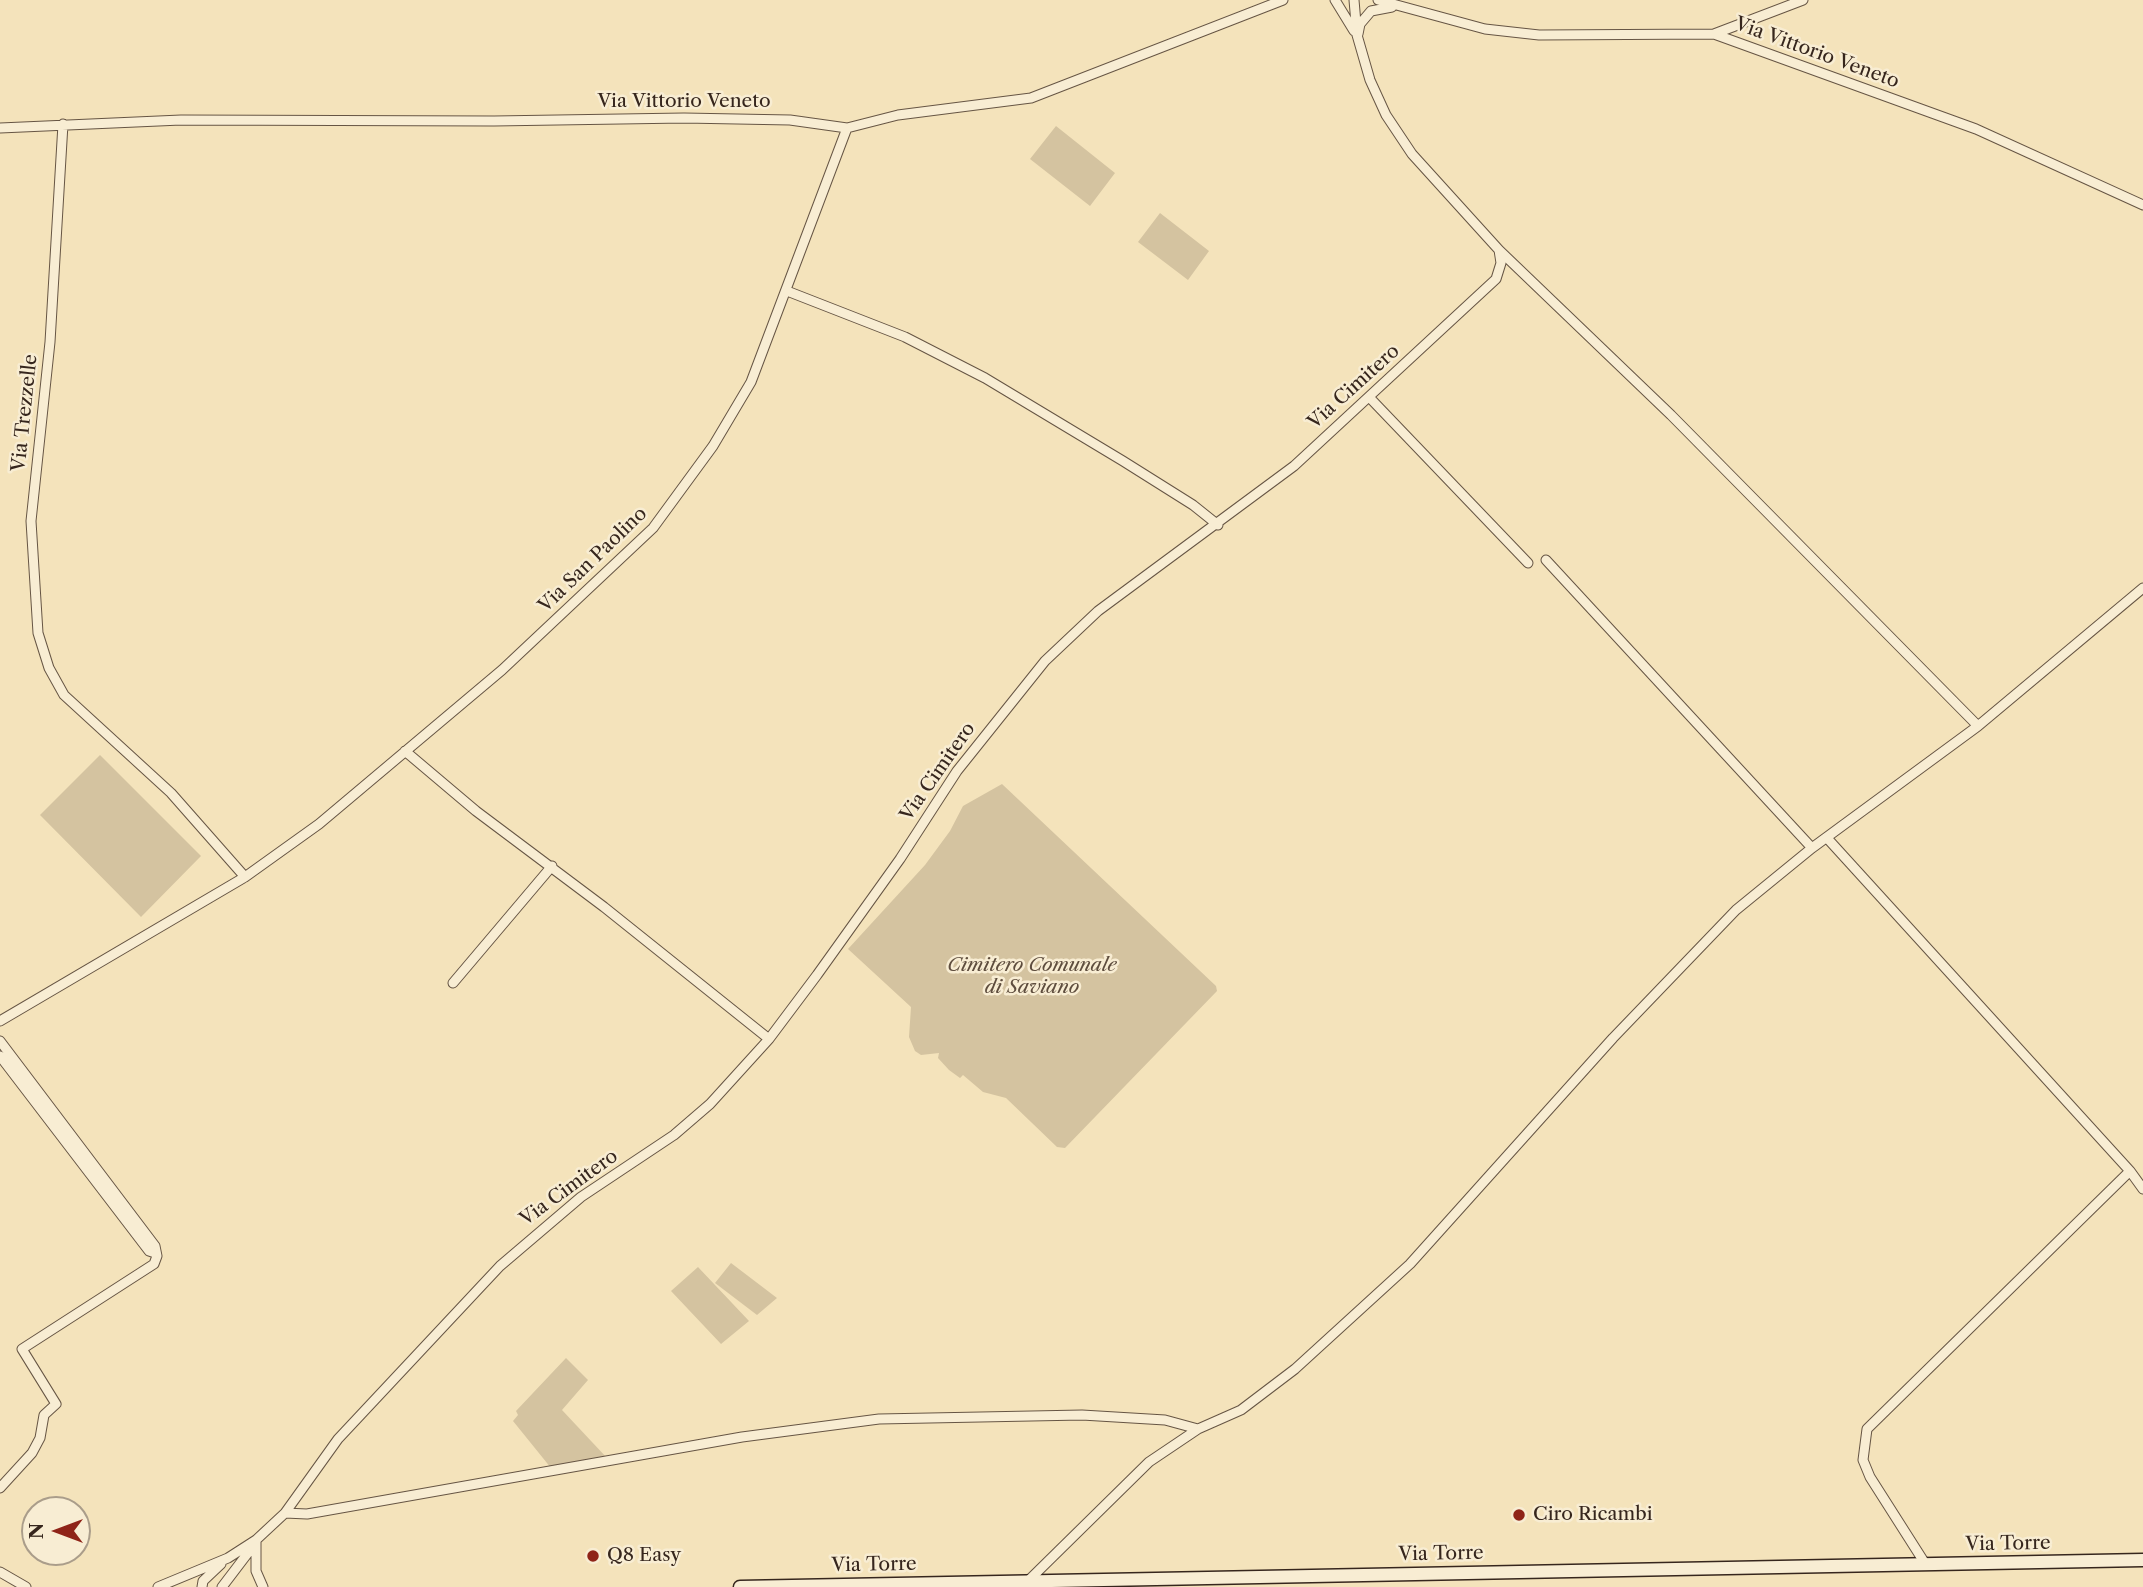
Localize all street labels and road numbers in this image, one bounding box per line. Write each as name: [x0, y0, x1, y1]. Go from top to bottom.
street label: Via Vittorio Veneto: [1732, 13, 1902, 93]
street label: Via Vittorio Veneto: [597, 91, 771, 113]
street label: Via Cimitero: [1304, 340, 1404, 434]
street label: Via Trezzelle: [7, 353, 43, 473]
street label: Via San Paolino: [534, 503, 652, 617]
street label: Via Cimitero: [896, 718, 980, 826]
street label: Via Cimitero: [516, 1145, 622, 1231]
street label: Via Torre: [1965, 1532, 2051, 1556]
street label: Via Torre: [1398, 1542, 1484, 1566]
street label: Via Torre: [831, 1553, 917, 1577]

